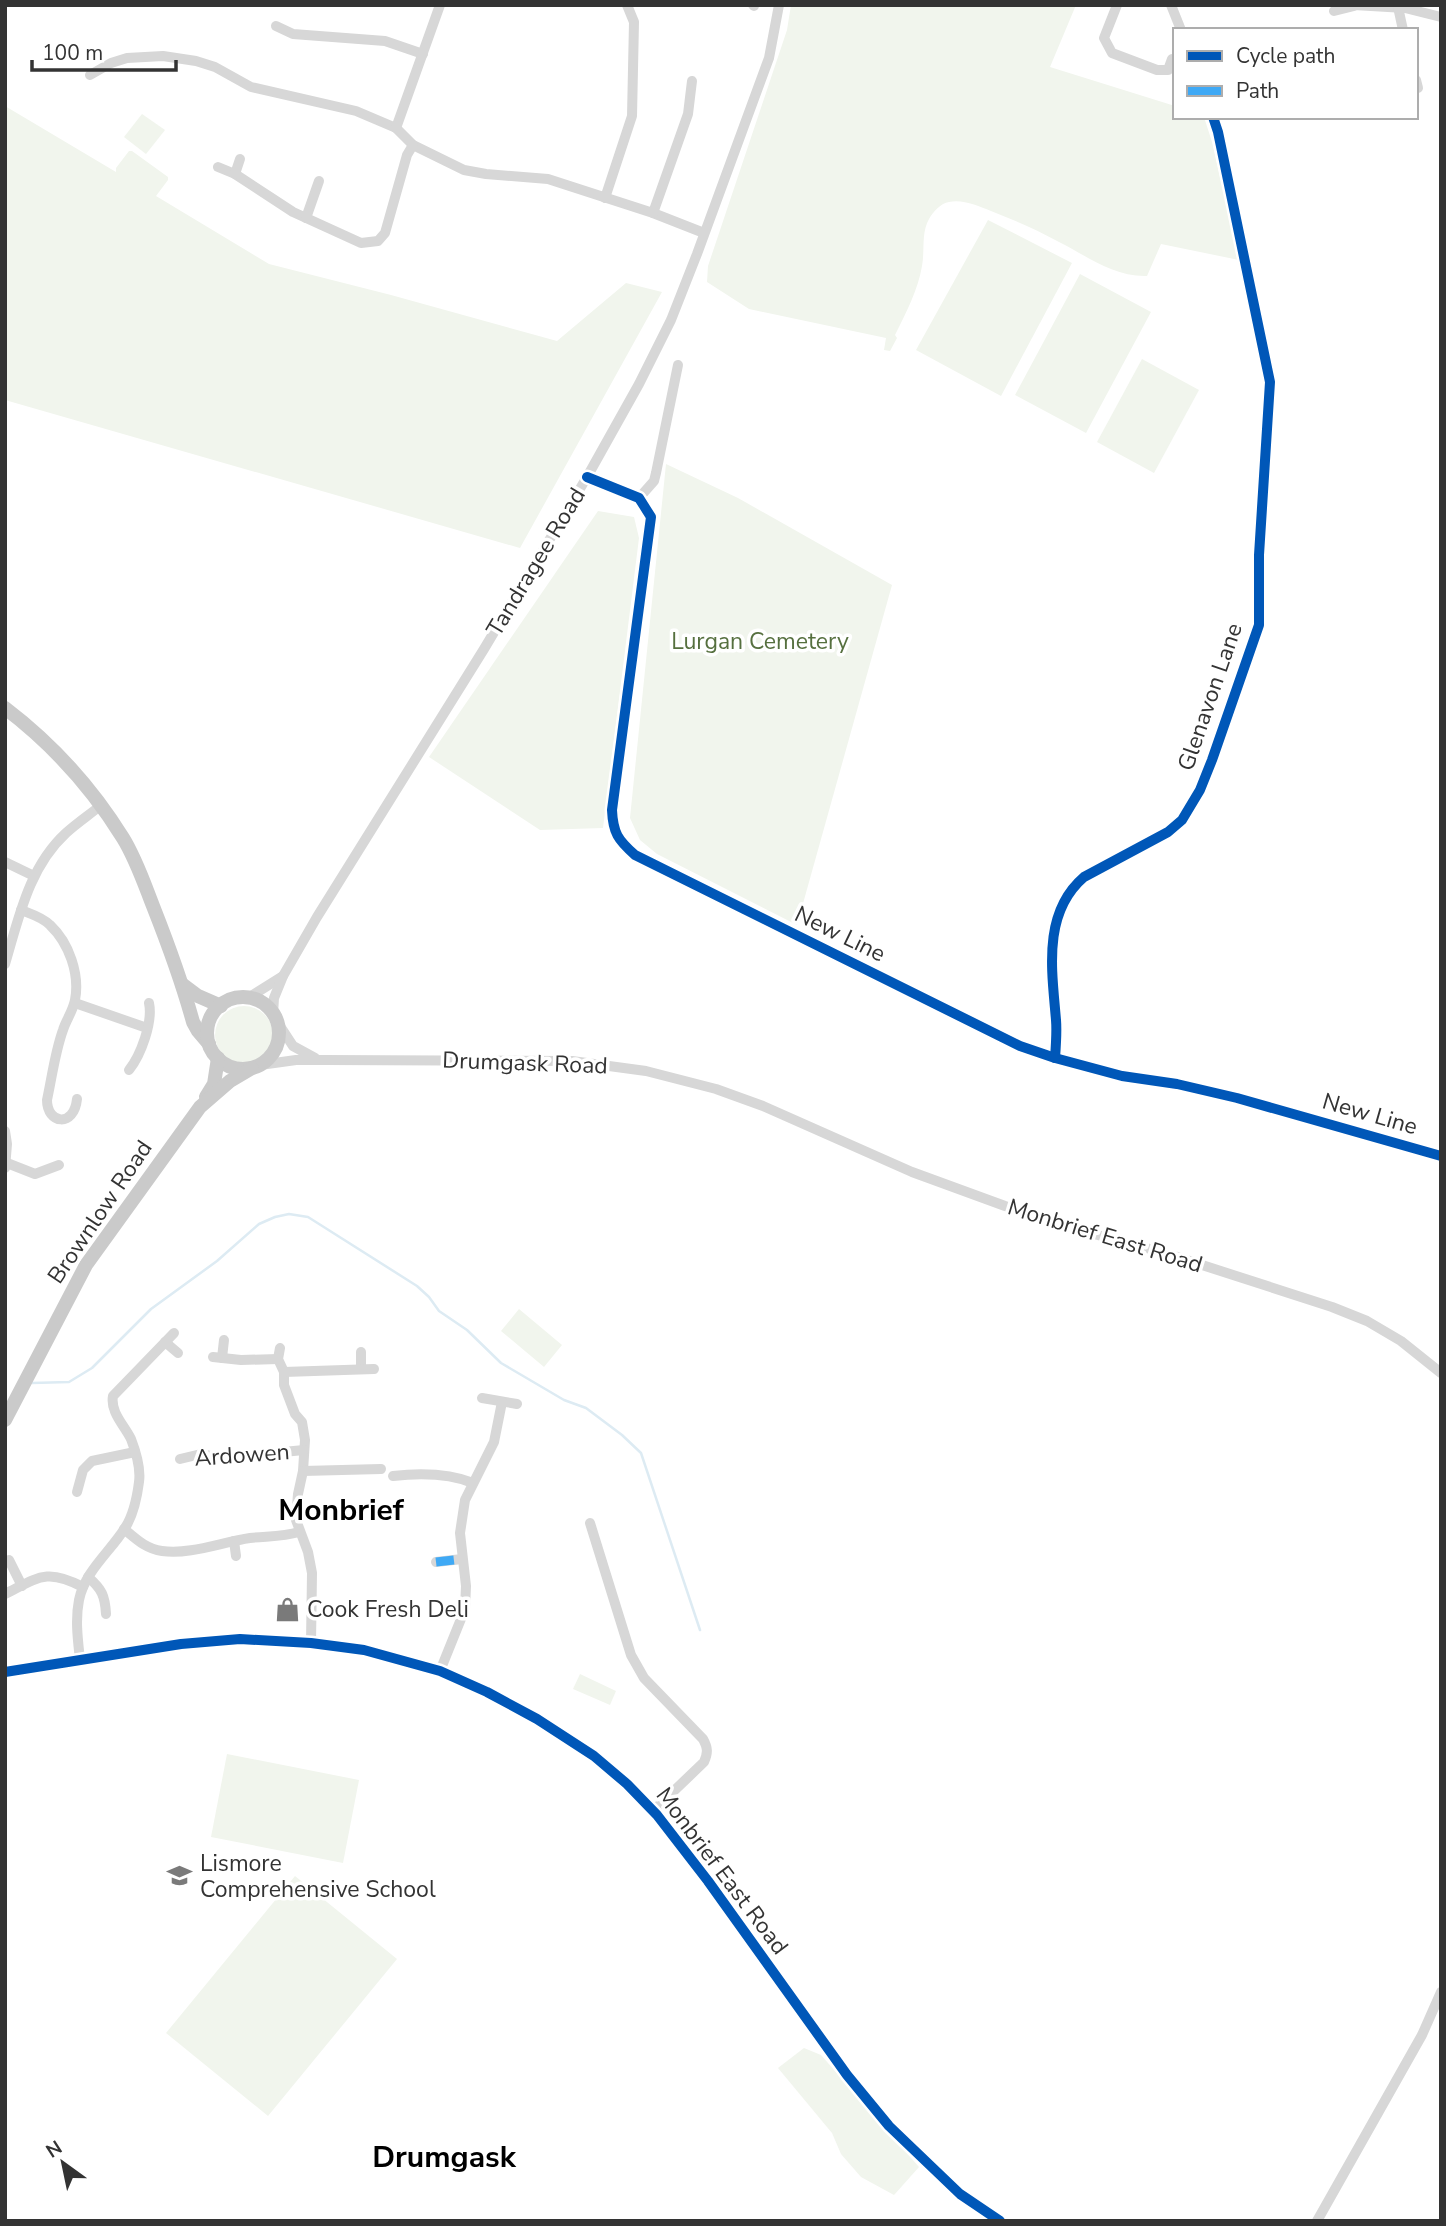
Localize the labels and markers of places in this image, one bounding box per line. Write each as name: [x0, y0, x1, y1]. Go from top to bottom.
place label: Cook Fresh Deli: [307, 1594, 469, 1625]
shop icon: Cook Fresh Deli: [273, 1595, 301, 1623]
place label: Lismore Comprehensive School: [200, 1848, 436, 1905]
school or university icon: Lismore Comprehensive School: [166, 1862, 194, 1890]

